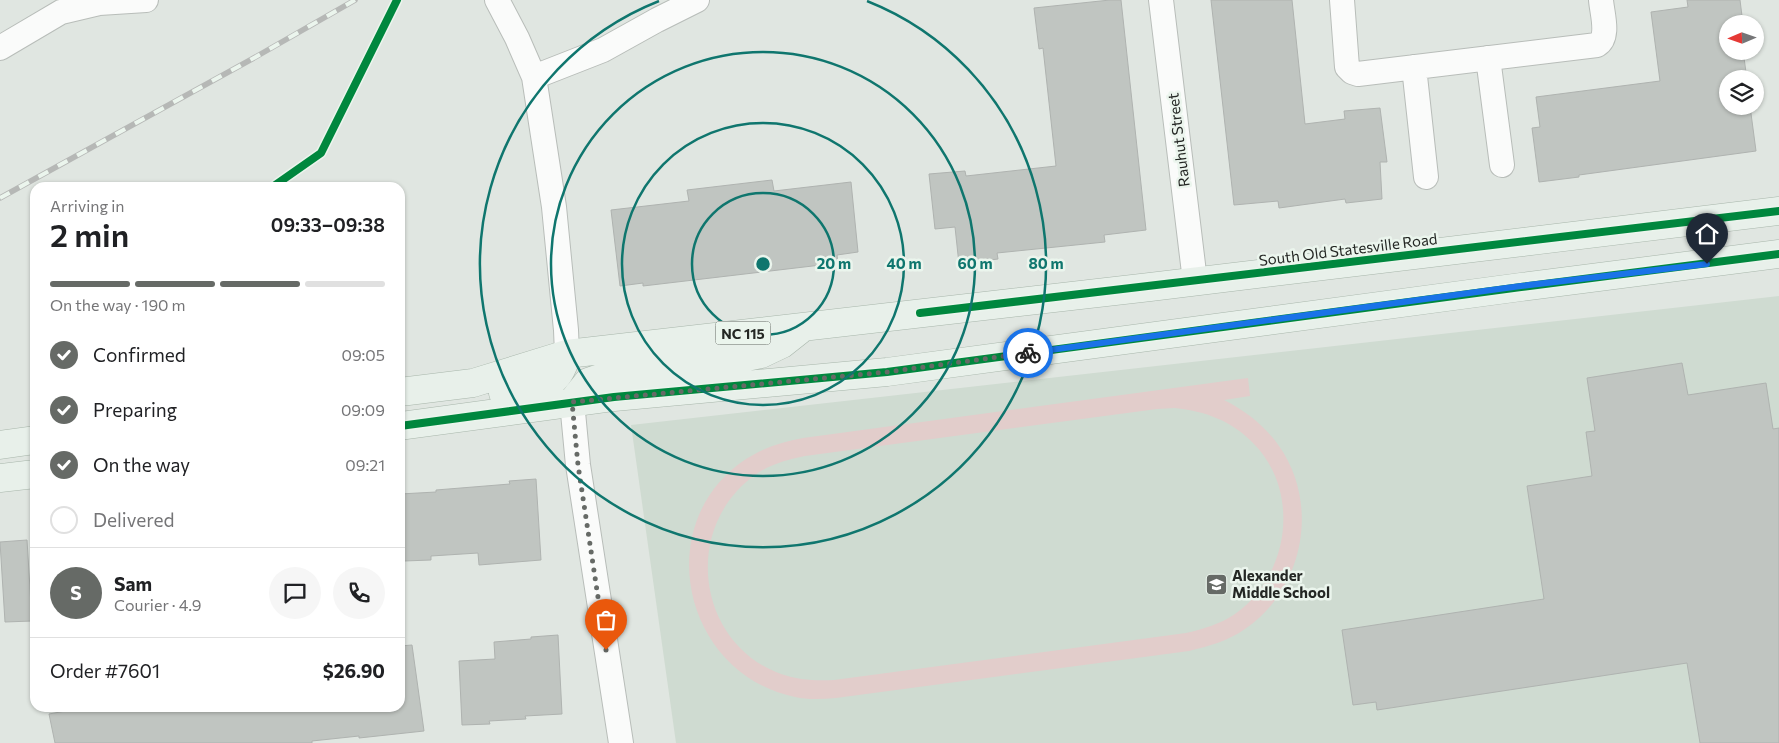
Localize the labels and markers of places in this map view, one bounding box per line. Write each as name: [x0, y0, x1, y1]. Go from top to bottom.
pin: [1686, 213, 1728, 264]
centre of rings: [754, 255, 772, 273]
place label: Alexander Middle School: [1232, 566, 1330, 601]
school or university icon: Alexander Middle School: [1204, 572, 1228, 596]
pin: [585, 599, 627, 650]

